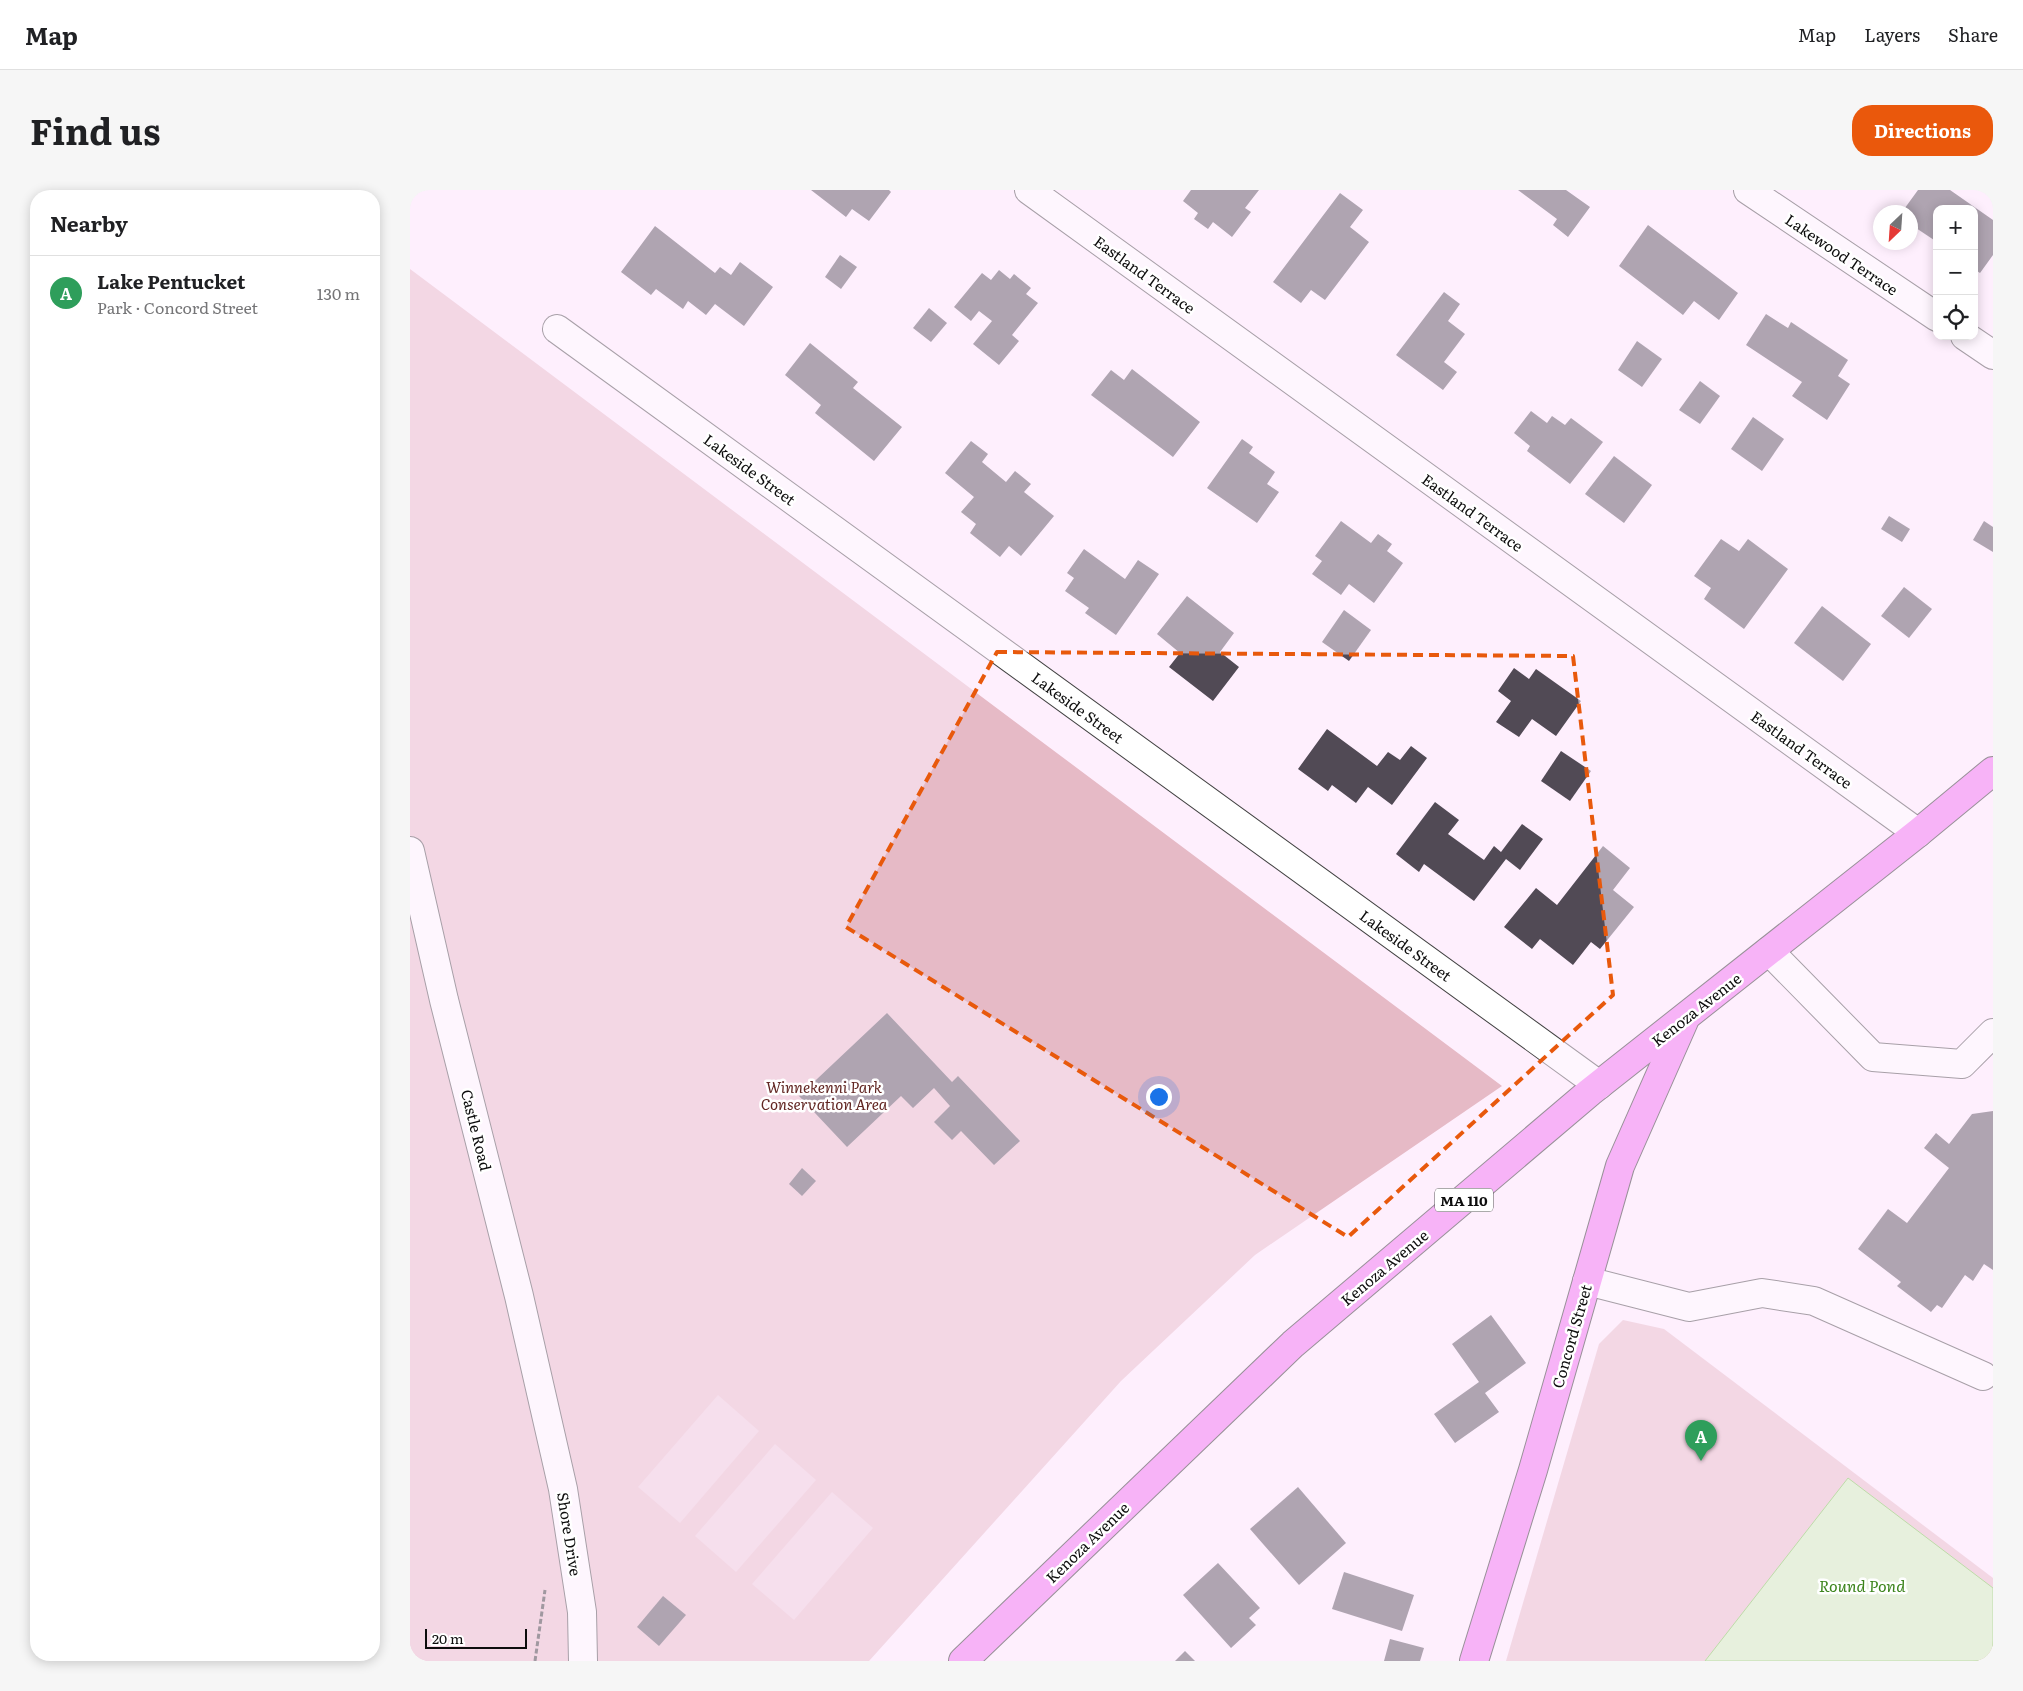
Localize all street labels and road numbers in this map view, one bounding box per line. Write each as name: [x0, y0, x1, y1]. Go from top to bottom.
street label: Lakewood Terrace: [1781, 208, 1903, 300]
street label: Eastland Terrace: [1090, 229, 1201, 319]
street label: Lakeside Street: [699, 428, 801, 510]
street label: Eastland Terrace: [1418, 467, 1529, 557]
street label: Lakeside Street: [1027, 666, 1129, 748]
street label: Eastland Terrace: [1747, 704, 1858, 794]
street label: Lakeside Street: [1355, 904, 1457, 986]
street label: Kenoza Avenue: [1646, 966, 1746, 1051]
street label: Castle Road: [456, 1087, 498, 1173]
road number: MA 110: [1435, 1188, 1493, 1212]
street label: Kenoza Avenue: [1335, 1223, 1433, 1311]
street label: Concord Street: [1545, 1281, 1597, 1391]
street label: Shore Drive: [552, 1490, 588, 1578]
street label: Kenoza Avenue: [1040, 1496, 1134, 1588]

